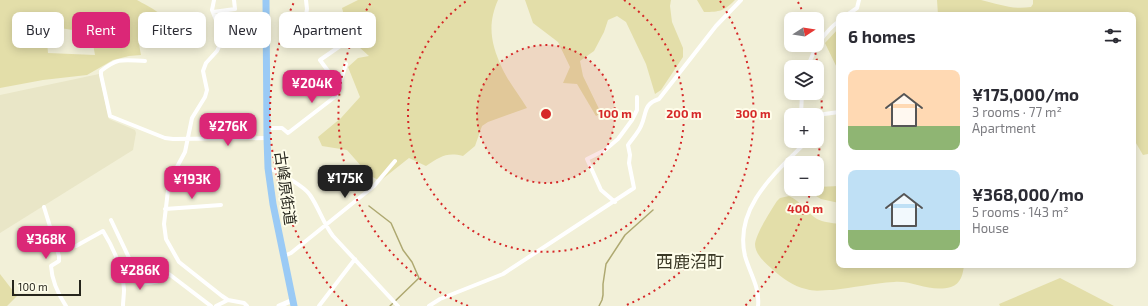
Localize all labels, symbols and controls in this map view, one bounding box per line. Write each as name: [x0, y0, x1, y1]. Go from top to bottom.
chip: Buy: [12, 12, 64, 48]
chip: Rent: [72, 12, 130, 48]
chip: Filters: [138, 12, 206, 48]
chip: New: [214, 12, 271, 48]
chip: Apartment: [279, 12, 376, 48]
north arrow: [784, 12, 824, 52]
map controls: [784, 12, 824, 196]
icon: filters: [1102, 25, 1124, 47]
text: 6 homes: [848, 26, 916, 46]
button: layers: [784, 60, 824, 100]
pin: ¥204K: [284, 70, 340, 104]
text: ¥204K: [292, 75, 332, 91]
text: ¥175,000/mo: [972, 84, 1079, 104]
icon: home: [880, 86, 928, 134]
text: 3 rooms · 77 m²: [972, 104, 1062, 120]
text: 100 m: [598, 106, 632, 120]
text: 200 m: [666, 106, 702, 120]
text: 300 m: [735, 106, 771, 120]
centre of rings: [539, 107, 553, 121]
button: +: [784, 108, 824, 148]
pin: ¥276K: [200, 113, 256, 147]
text: ¥276K: [209, 118, 247, 134]
text: Apartment: [972, 120, 1036, 136]
street label: 古峰原街道: [272, 150, 300, 226]
button: −: [784, 156, 824, 196]
pin: ¥175K: [317, 165, 373, 199]
pin: ¥193K: [164, 166, 220, 200]
text: ¥175K: [327, 170, 363, 186]
text: ¥193K: [173, 171, 211, 187]
text: ¥368,000/mo: [972, 184, 1084, 204]
icon: home: [880, 186, 928, 234]
text: 400 m: [787, 201, 823, 215]
text: 5 rooms · 143 m²: [972, 204, 1069, 220]
text: House: [972, 220, 1009, 236]
pin: ¥368K: [18, 226, 74, 260]
text: ¥368K: [26, 231, 66, 247]
district label: 西鹿沼町: [656, 251, 724, 271]
pin: ¥286K: [112, 257, 168, 291]
text: ¥286K: [120, 262, 160, 278]
scale bar: [12, 278, 81, 297]
text: 100 m: [18, 280, 48, 293]

